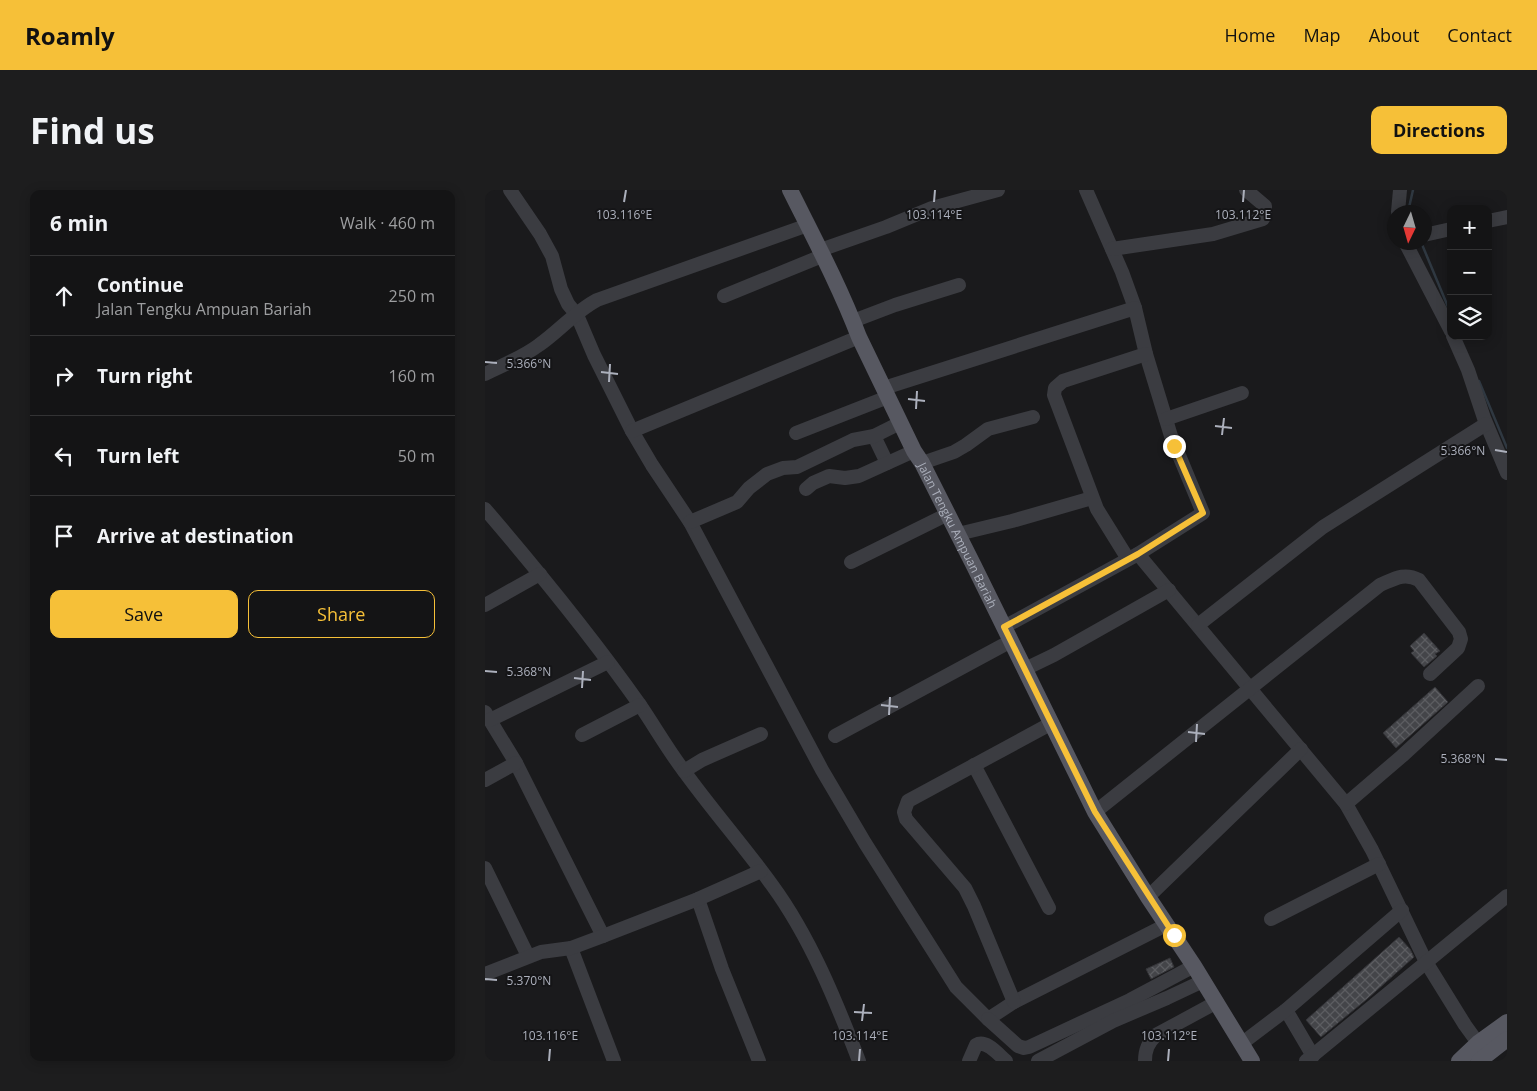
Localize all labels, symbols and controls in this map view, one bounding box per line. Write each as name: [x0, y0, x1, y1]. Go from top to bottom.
text: Roamly: [25, 19, 115, 52]
text: Home: [1225, 23, 1275, 47]
text: Map: [1303, 23, 1341, 47]
text: About: [1369, 23, 1419, 47]
text: Contact: [1447, 23, 1512, 47]
button: Directions: [1371, 106, 1507, 154]
text: Find us: [30, 107, 155, 154]
north arrow: [1387, 205, 1432, 250]
map controls: [1447, 205, 1492, 340]
button: +: [1447, 205, 1492, 250]
text: 103.116°E: [596, 206, 652, 223]
text: 103.114°E: [906, 206, 962, 223]
text: 103.112°E: [1215, 206, 1271, 223]
text: 6 min: [50, 209, 108, 237]
text: Walk · 460 m: [340, 212, 435, 234]
button: −: [1447, 250, 1492, 295]
text: Continue: [97, 272, 184, 298]
icon: ahead: [50, 282, 78, 310]
text: 250 m: [389, 285, 435, 307]
button: layers: [1447, 295, 1492, 340]
text: Jalan Tengku Ampuan Bariah: [97, 298, 312, 320]
text: 5.366°N: [507, 355, 551, 372]
icon: right: [50, 362, 78, 390]
text: Turn right: [97, 363, 192, 389]
text: 160 m: [389, 365, 435, 387]
route end: [1163, 435, 1186, 458]
icon: left: [50, 442, 78, 470]
text: 5.366°N: [1441, 442, 1485, 459]
text: Turn left: [97, 443, 179, 469]
text: 50 m: [398, 445, 435, 467]
street label: Jalan Tengku Ampuan Bariah: [914, 458, 1002, 611]
icon: arrive: [50, 522, 78, 550]
text: Arrive at destination: [97, 523, 294, 549]
button: Save: [50, 590, 238, 638]
button: Share: [248, 590, 435, 638]
text: 5.368°N: [507, 663, 551, 680]
text: 5.368°N: [1441, 750, 1485, 767]
route start: [1163, 924, 1186, 947]
text: 5.370°N: [507, 972, 551, 989]
text: 103.116°E: [522, 1027, 578, 1044]
text: 103.114°E: [832, 1027, 888, 1044]
text: 103.112°E: [1141, 1027, 1197, 1044]

